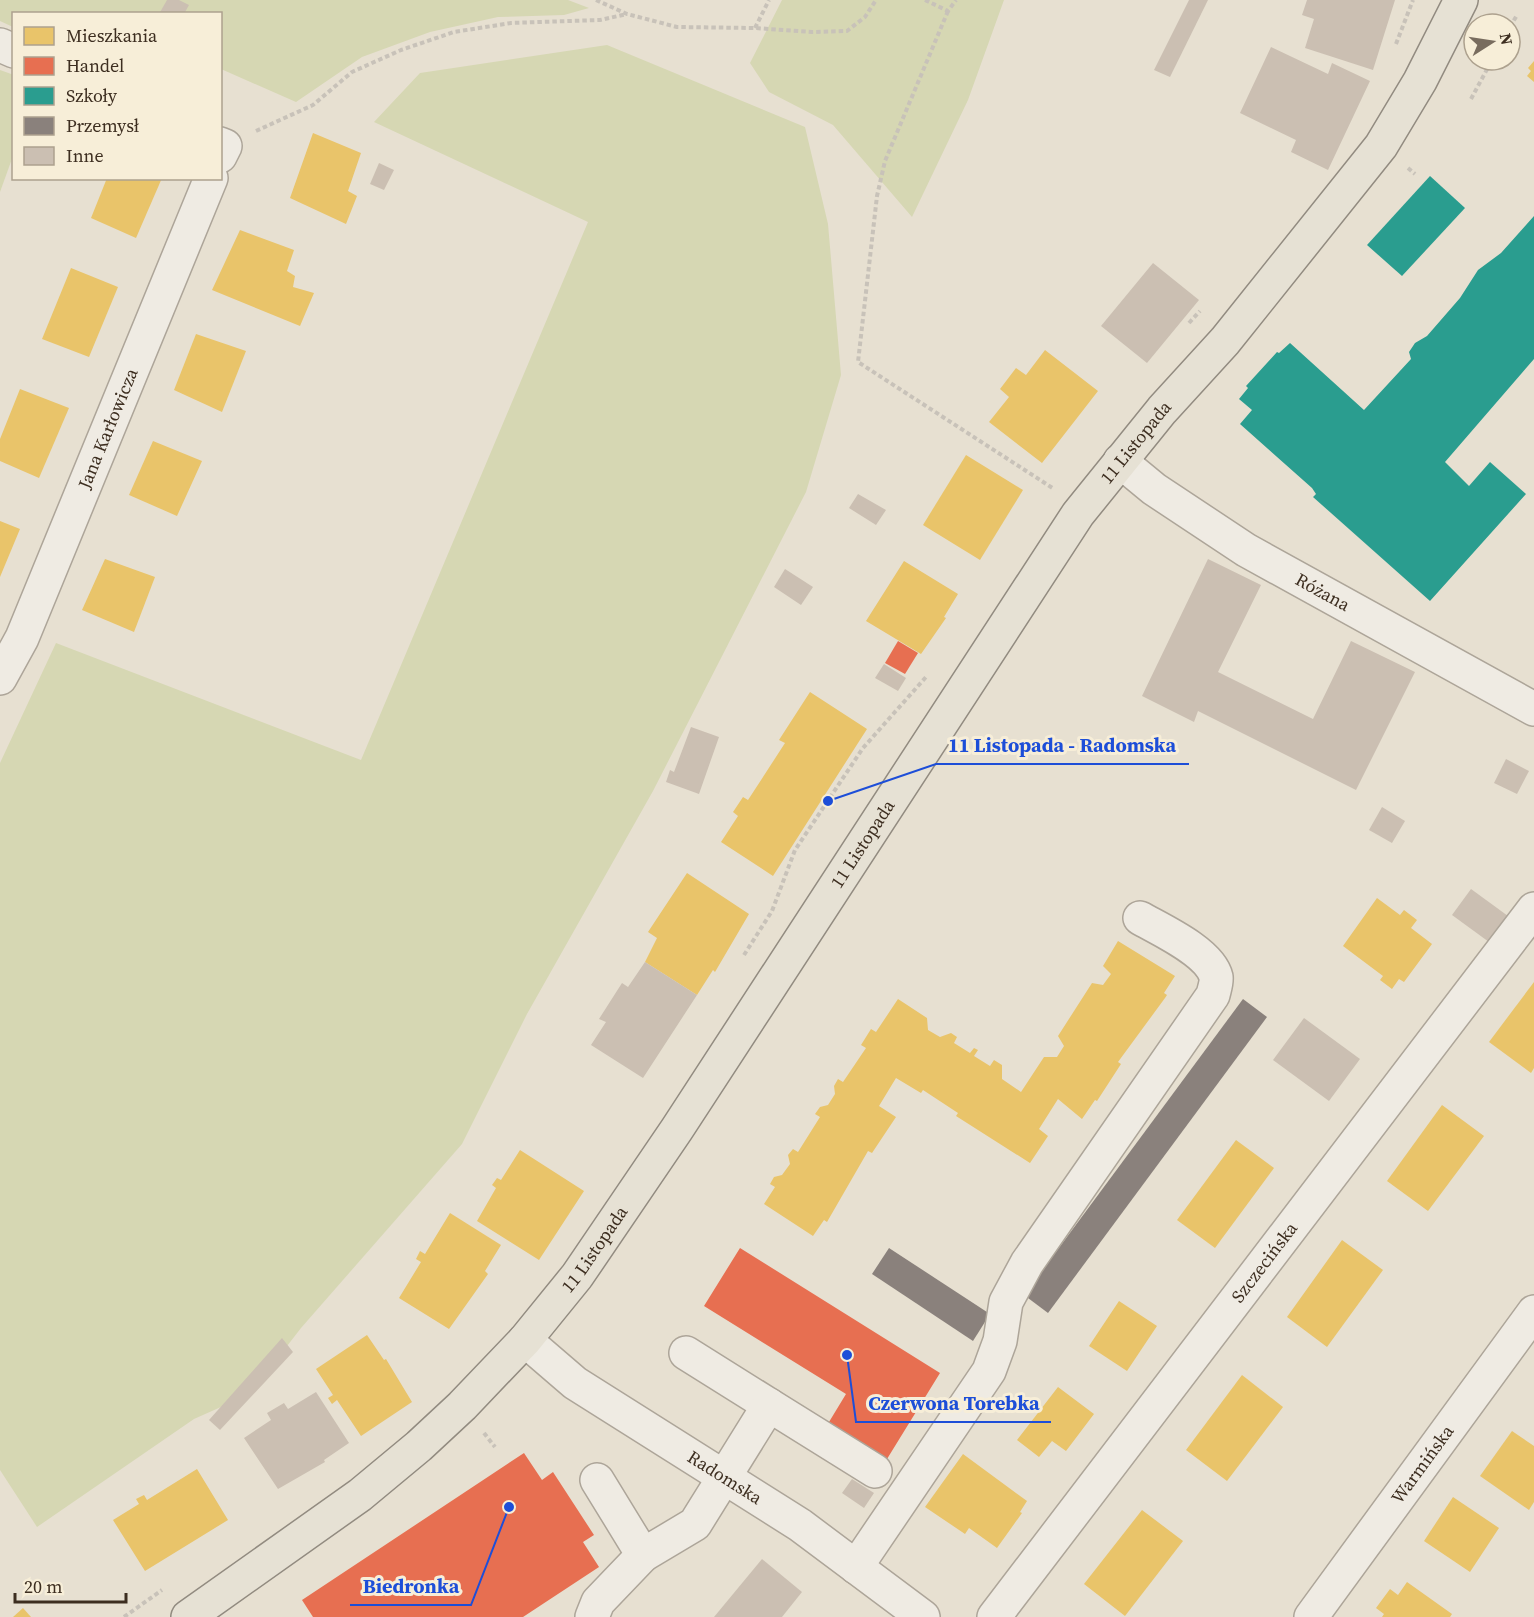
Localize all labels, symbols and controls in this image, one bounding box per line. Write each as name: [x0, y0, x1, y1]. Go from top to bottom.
legend: [12, 12, 222, 180]
north arrow: [1462, 12, 1522, 72]
text: Mieszkania: [66, 23, 158, 48]
text: N: [1495, 31, 1519, 47]
text: Handel: [66, 53, 124, 78]
text: Szkoły: [66, 83, 118, 108]
text: Przemysł: [66, 113, 139, 138]
text: Inne: [66, 143, 104, 168]
street label: Jana Karłowicza: [71, 363, 144, 494]
street label: 11 Listopada: [1094, 394, 1177, 489]
street label: Różana: [1291, 567, 1355, 617]
callout: 11 Listopada - Radomska: [936, 726, 1189, 764]
text: 11 Listopada - Radomska: [948, 731, 1176, 759]
street label: 11 Listopada: [824, 794, 901, 893]
street label: 11 Listopada: [555, 1200, 634, 1298]
street label: Szczecińska: [1225, 1216, 1303, 1308]
callout: Czerwona Torebka: [856, 1384, 1051, 1422]
text: Czerwona Torebka: [868, 1389, 1040, 1417]
street label: Warmińska: [1385, 1419, 1460, 1509]
street label: Radomska: [683, 1444, 768, 1510]
scale bar: [15, 1566, 126, 1604]
callout: Biedronka: [350, 1567, 471, 1605]
text: Biedronka: [363, 1572, 460, 1600]
text: 20 m: [24, 1574, 62, 1599]

